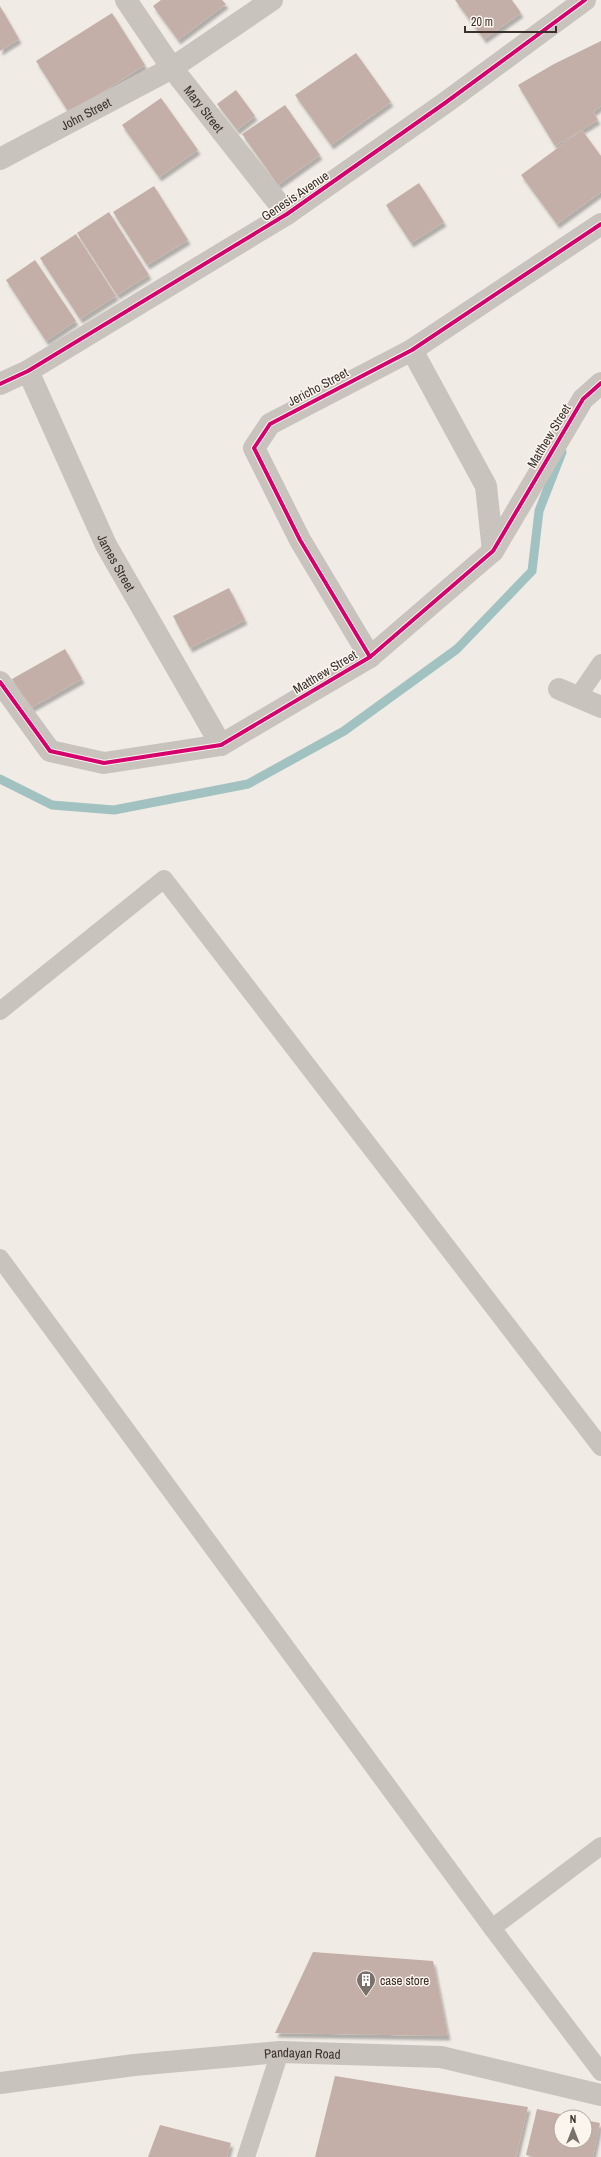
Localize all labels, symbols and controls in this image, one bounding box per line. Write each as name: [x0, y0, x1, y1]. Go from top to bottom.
scale bar: [465, 8, 556, 34]
text: 20 m: [471, 14, 493, 30]
street label: Mary Street: [180, 82, 228, 136]
street label: John Street: [58, 93, 114, 134]
street label: Genesis Avenue: [258, 167, 332, 225]
street label: Jericho Street: [285, 364, 351, 410]
street label: Matthew Street: [523, 401, 575, 471]
street label: James Street: [94, 531, 139, 594]
street label: Matthew Street: [290, 646, 360, 698]
building icon: case store: [355, 1969, 377, 1997]
place label: case store: [380, 1972, 429, 1989]
street label: Pandayan Road: [263, 2043, 341, 2062]
north arrow: [553, 2109, 593, 2149]
text: N: [570, 2112, 576, 2126]

